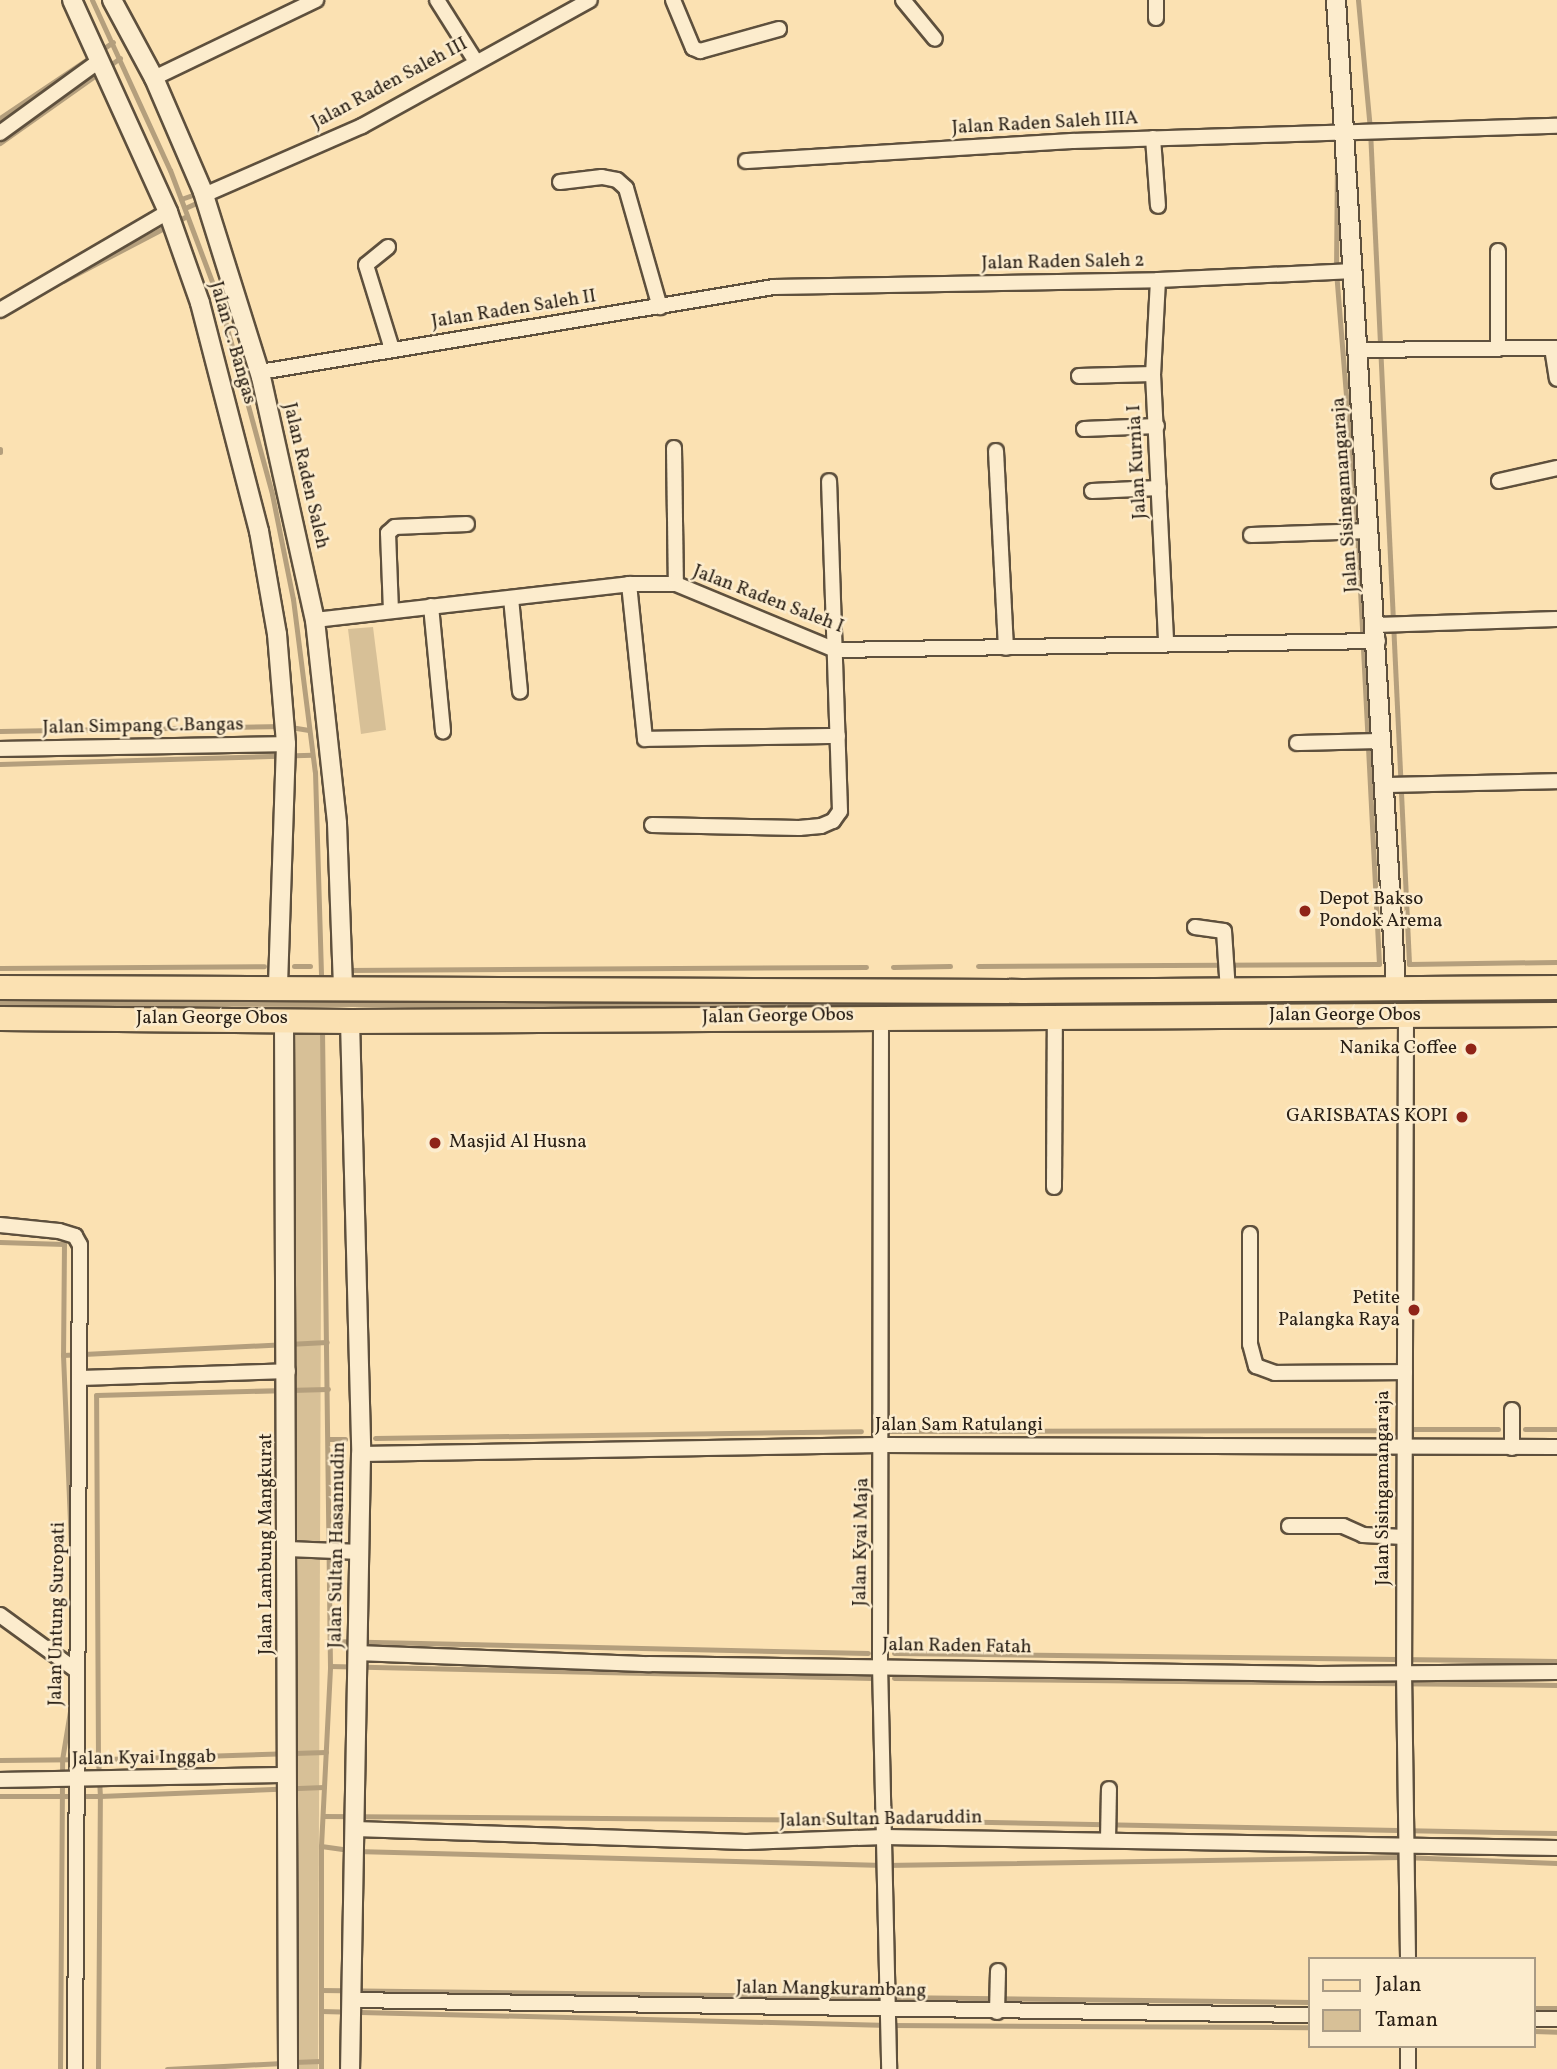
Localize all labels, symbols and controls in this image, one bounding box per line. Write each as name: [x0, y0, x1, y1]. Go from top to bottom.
street label: Jalan Raden Saleh III: [308, 33, 472, 135]
street label: Jalan Raden Saleh IIIA: [951, 108, 1139, 140]
street label: Jalan Raden Saleh 2: [981, 250, 1145, 276]
street label: Jalan C. Bangas: [204, 279, 260, 407]
street label: Jalan Raden Saleh II: [430, 286, 598, 334]
street label: Jalan Sisingamangaraja: [1328, 397, 1364, 593]
street label: Jalan Raden Saleh: [277, 401, 333, 551]
street label: Jalan Kurnia I: [1124, 404, 1152, 520]
street label: Jalan Raden Saleh I: [689, 561, 847, 639]
street label: Jalan Simpang C.Bangas: [42, 714, 244, 740]
place label: Depot Bakso Pondok Arema: [1319, 889, 1443, 933]
marker: Depot Bakso Pondok Arema: [1297, 903, 1313, 919]
street label: Jalan George Obos: [702, 1004, 854, 1030]
street label: Jalan George Obos: [1269, 1005, 1421, 1027]
street label: Jalan George Obos: [136, 1008, 288, 1030]
place label: Nanika Coffee: [1340, 1038, 1457, 1060]
marker: Nanika Coffee: [1463, 1041, 1479, 1057]
place label: GARISBATAS KOPI: [1286, 1106, 1448, 1128]
marker: GARISBATAS KOPI: [1454, 1109, 1470, 1125]
place label: Masjid Al Husna: [449, 1132, 587, 1154]
marker: Masjid Al Husna: [427, 1135, 443, 1151]
place label: Petite Palangka Raya: [1278, 1288, 1400, 1332]
marker: Petite Palangka Raya: [1406, 1302, 1422, 1318]
street label: Jalan Sisingamangaraja: [1373, 1390, 1395, 1586]
street label: Jalan Sam Ratulangi: [875, 1415, 1043, 1437]
street label: Jalan Lambung Mangkurat: [256, 1433, 278, 1655]
street label: Jalan Sultan Hasannudin: [325, 1441, 351, 1649]
street label: Jalan Kyai Maja: [849, 1477, 875, 1607]
street label: Jalan Untung Suropati: [45, 1522, 71, 1706]
street label: Jalan Raden Fatah: [882, 1634, 1032, 1660]
street label: Jalan Kyai Inggab: [72, 1746, 216, 1772]
street label: Jalan Sultan Badaruddin: [779, 1807, 983, 1833]
legend: [1308, 1957, 1536, 2048]
text: Jalan: [1375, 1971, 1422, 2000]
street label: Jalan Mangkurambang: [736, 1977, 926, 2003]
text: Taman: [1375, 2006, 1438, 2035]

